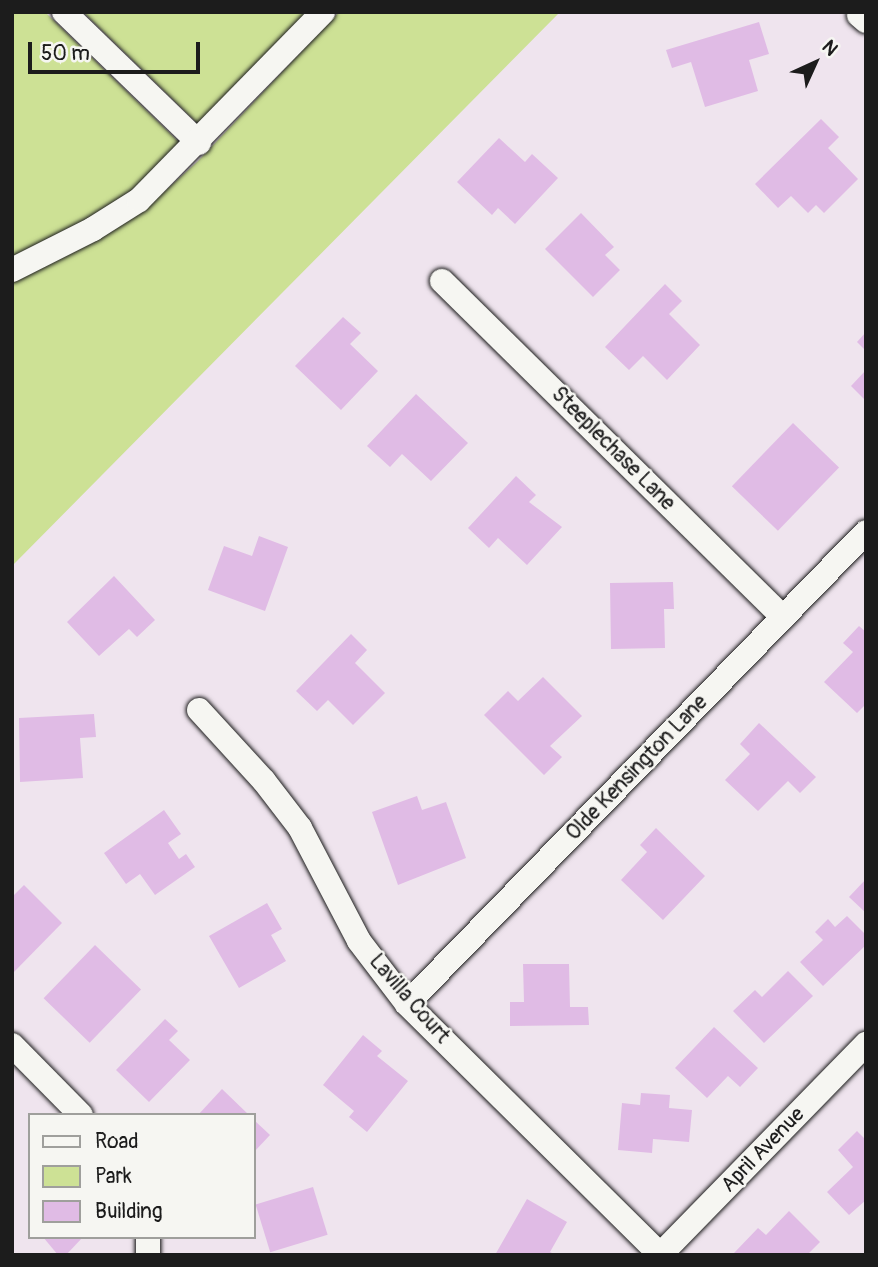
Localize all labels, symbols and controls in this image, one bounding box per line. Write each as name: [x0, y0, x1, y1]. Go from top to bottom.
scale bar: [32, 28, 203, 72]
north arrow: [780, 28, 850, 98]
text: N: [817, 35, 843, 61]
text: 50 m: [41, 40, 90, 67]
street label: Steeplechase Lane: [546, 382, 680, 516]
street label: Olde Kensington Lane: [561, 690, 713, 846]
street label: Lavilla Court: [363, 949, 455, 1049]
street label: April Avenue: [716, 1102, 810, 1198]
legend: [28, 1113, 256, 1239]
text: Road: [95, 1128, 139, 1155]
text: Park: [95, 1163, 132, 1190]
text: Building: [95, 1198, 162, 1225]

